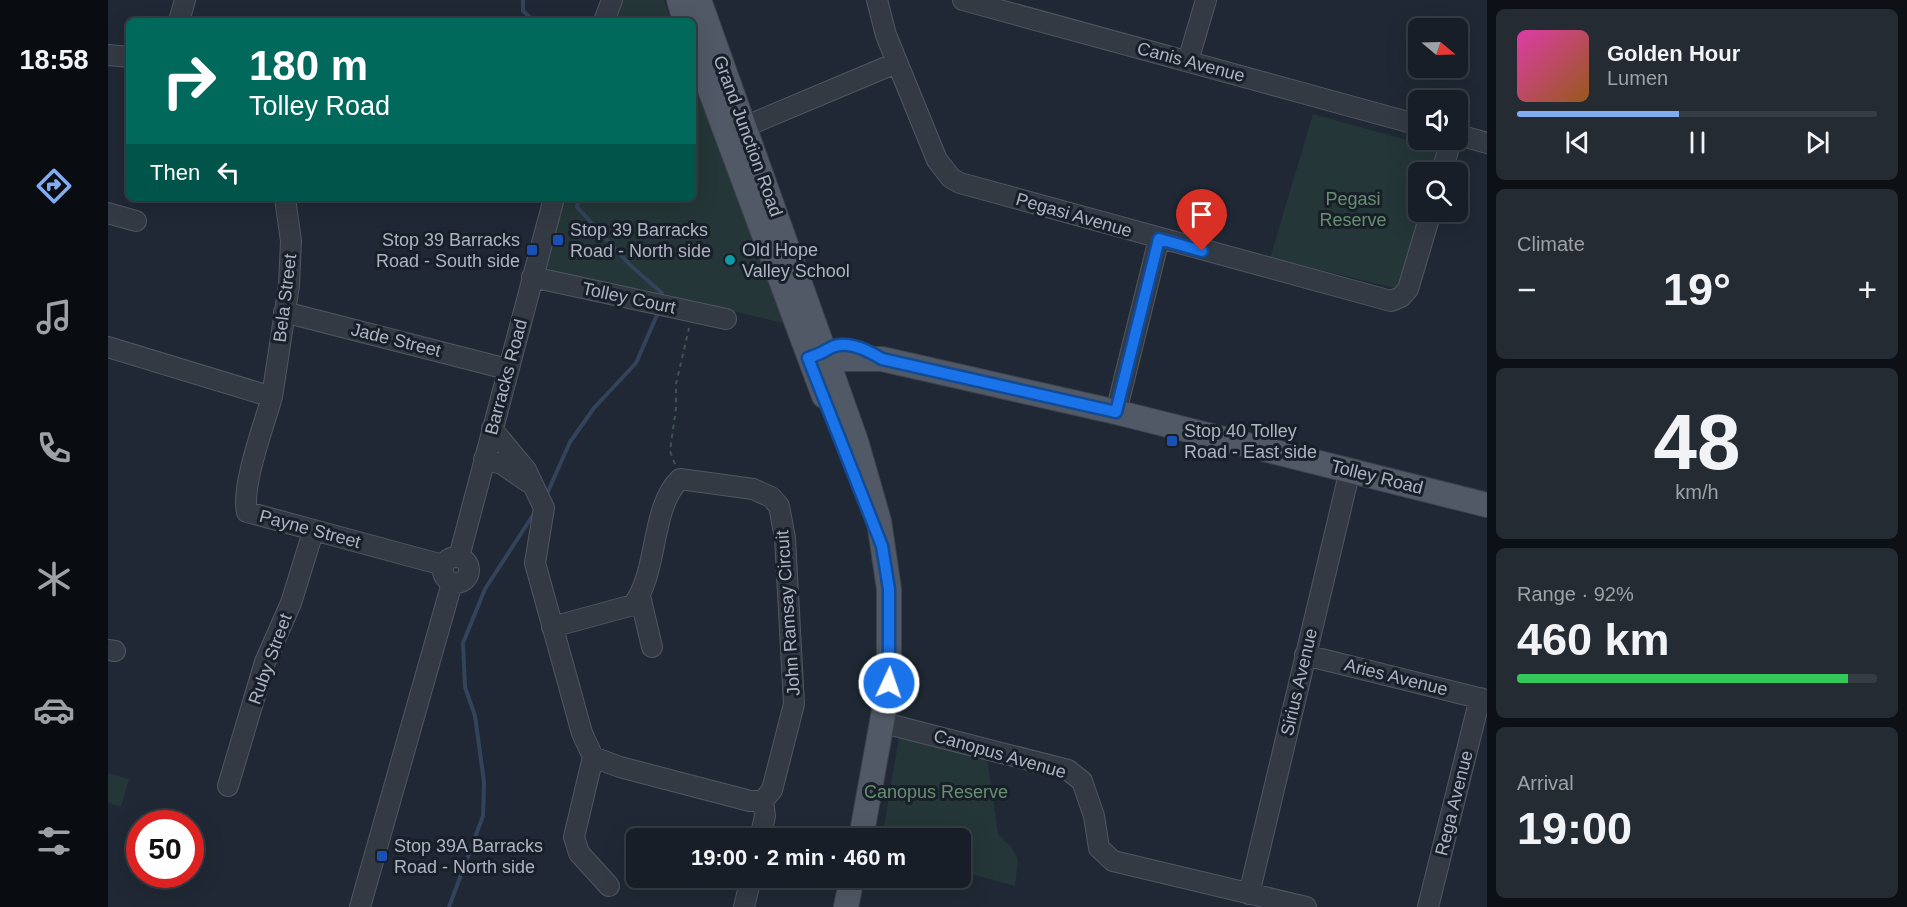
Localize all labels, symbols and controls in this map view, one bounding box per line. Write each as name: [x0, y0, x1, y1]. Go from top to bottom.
north arrow: [1408, 18, 1468, 78]
map controls: [1408, 18, 1468, 222]
street label: Canis Avenue: [1135, 38, 1247, 86]
text: Golden Hour: [1607, 41, 1740, 66]
icon: right: [150, 42, 228, 120]
text: 180 m: [249, 42, 368, 89]
text: 18:58: [19, 45, 89, 75]
street label: Grand Junction Road: [710, 53, 786, 219]
text: Lumen: [1607, 67, 1668, 89]
button: sound: [1408, 90, 1468, 150]
text: Tolley Road: [249, 91, 390, 121]
icon: previous: [1561, 126, 1594, 159]
icon: pause: [1681, 126, 1714, 159]
icon: next: [1801, 126, 1834, 159]
icon: left: [212, 156, 245, 189]
text: Then: [150, 160, 200, 185]
button: search: [1408, 162, 1468, 222]
icon: directions: [33, 165, 75, 207]
street label: Pegasi Avenue: [1014, 189, 1134, 241]
pin: [1176, 189, 1227, 251]
park label: Pegasi Reserve: [1319, 189, 1387, 230]
icon: arrive: [1185, 198, 1218, 231]
place label: Stop 39 Barracks Road - North side: [570, 220, 711, 261]
place label: Stop 39 Barracks Road - South side: [376, 230, 520, 271]
marker: Stop 39 Barracks Road - North side: [551, 233, 565, 247]
text: Climate: [1517, 233, 1585, 255]
place label: Old Hope Valley School: [742, 240, 850, 281]
marker: Stop 39 Barracks Road - South side: [525, 243, 539, 257]
street label: Bela Street: [270, 253, 300, 343]
marker: Old Hope Valley School: [723, 253, 737, 267]
text: 19°: [1663, 264, 1731, 315]
text: −: [1517, 271, 1536, 308]
text: +: [1858, 271, 1877, 308]
street label: Tolley Court: [580, 278, 678, 318]
icon: music: [33, 296, 75, 338]
street label: Barracks Road: [481, 317, 531, 437]
street label: Jade Street: [349, 319, 443, 361]
text: 48: [1654, 398, 1740, 486]
place label: Stop 40 Tolley Road - East side: [1184, 421, 1317, 462]
icon: phone: [33, 427, 75, 469]
marker: Stop 40 Tolley Road - East side: [1165, 434, 1179, 448]
street label: Tolley Road: [1329, 456, 1425, 498]
text: km/h: [1675, 481, 1719, 503]
street label: Payne Street: [257, 506, 363, 552]
street label: John Ramsay Circuit: [772, 529, 804, 697]
icon: climate: [33, 558, 75, 600]
text: Range · 92%: [1517, 583, 1634, 605]
street label: Ruby Street: [244, 611, 296, 707]
text: 460 km: [1517, 614, 1670, 665]
street label: Sirius Avenue: [1277, 626, 1321, 738]
position arrow: [857, 651, 921, 715]
street label: Aries Avenue: [1342, 655, 1450, 699]
icon: car: [33, 689, 75, 731]
street label: Canopus Avenue: [931, 726, 1069, 782]
street label: Rega Avenue: [1431, 748, 1477, 858]
text: Arrival: [1517, 772, 1574, 794]
park label: Canopus Reserve: [864, 782, 1008, 802]
text: 19:00: [1517, 803, 1632, 854]
speed limit sign: 50: [126, 810, 204, 888]
icon: filters: [33, 820, 75, 862]
place label: Stop 39A Barracks Road - North side: [394, 836, 543, 877]
text: 19:00 · 2 min · 460 m: [691, 845, 906, 870]
marker: Stop 39A Barracks Road - North side: [375, 849, 389, 863]

